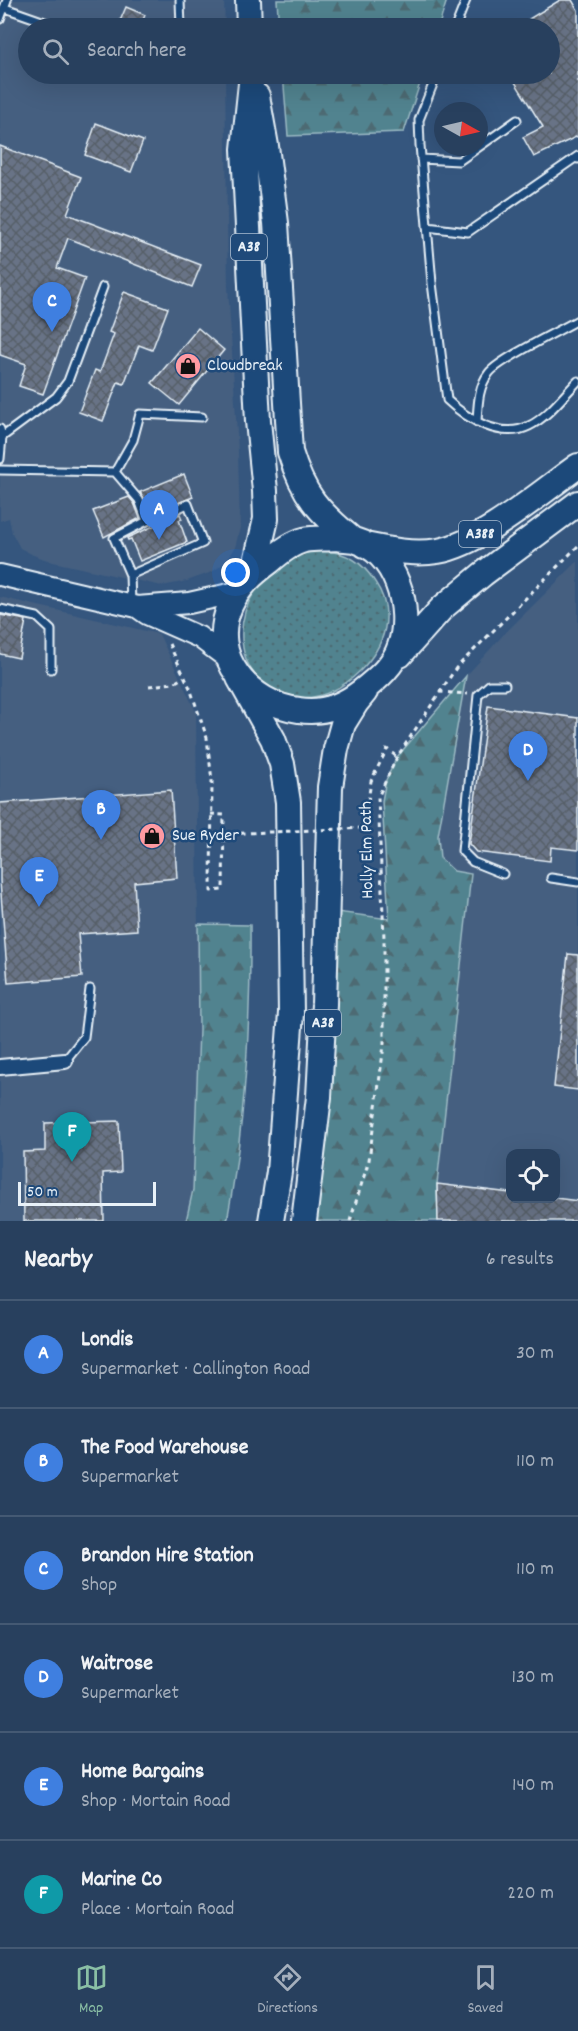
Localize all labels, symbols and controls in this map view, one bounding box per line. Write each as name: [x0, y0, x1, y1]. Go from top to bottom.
search box: [18, 18, 560, 84]
icon: search: [39, 35, 72, 68]
text: Search here: [87, 36, 186, 67]
north arrow: [434, 102, 488, 156]
road number: A38: [231, 234, 267, 260]
pin: C: [32, 282, 72, 332]
shop icon: Cloudbreak: [173, 351, 203, 381]
place label: Cloudbreak: [207, 354, 283, 379]
pin: A: [140, 490, 178, 540]
road number: A388: [459, 521, 501, 547]
your location: [221, 558, 250, 587]
pin: D: [508, 732, 548, 781]
pin: B: [82, 790, 120, 840]
street label: Holly Elm Path: [355, 801, 381, 899]
shop icon: Sue Ryder: [137, 821, 167, 851]
place label: Sue Ryder: [172, 824, 239, 849]
pin: E: [20, 858, 58, 907]
road number: A38: [305, 1010, 341, 1036]
pin: F: [52, 1112, 92, 1162]
map controls: [506, 1149, 560, 1203]
button: locate: [506, 1149, 560, 1203]
scale bar: [18, 1179, 156, 1206]
text: 50 m: [27, 1181, 58, 1204]
text: Nearby: [24, 1242, 92, 1279]
text: 6 results: [486, 1246, 554, 1274]
text: Londis: [81, 1325, 134, 1356]
text: A: [38, 1340, 49, 1368]
text: 30 m: [516, 1340, 554, 1368]
text: Supermarket · Callington Road: [81, 1356, 310, 1384]
text: The Food Warehouse: [81, 1433, 248, 1464]
text: B: [39, 1448, 48, 1476]
text: 110 m: [516, 1448, 554, 1476]
text: Supermarket: [81, 1464, 179, 1492]
text: Brandon Hire Station: [81, 1541, 254, 1572]
text: C: [39, 1556, 48, 1584]
text: 110 m: [516, 1556, 554, 1584]
text: Shop: [81, 1572, 117, 1600]
text: Waitrose: [81, 1649, 153, 1680]
text: D: [38, 1664, 49, 1692]
text: 130 m: [512, 1664, 554, 1692]
text: Supermarket: [81, 1680, 179, 1708]
text: Home Bargains: [81, 1757, 204, 1788]
text: E: [39, 1772, 48, 1800]
text: 140 m: [512, 1772, 554, 1800]
text: Shop · Mortain Road: [81, 1788, 231, 1816]
text: Marine Co: [81, 1865, 162, 1896]
text: F: [39, 1880, 48, 1908]
text: 220 m: [507, 1880, 554, 1908]
text: Place · Mortain Road: [81, 1896, 234, 1924]
tab: Map: [75, 1961, 108, 2020]
tab: Directions: [257, 1961, 318, 2020]
tab: Saved: [467, 1961, 503, 2020]

